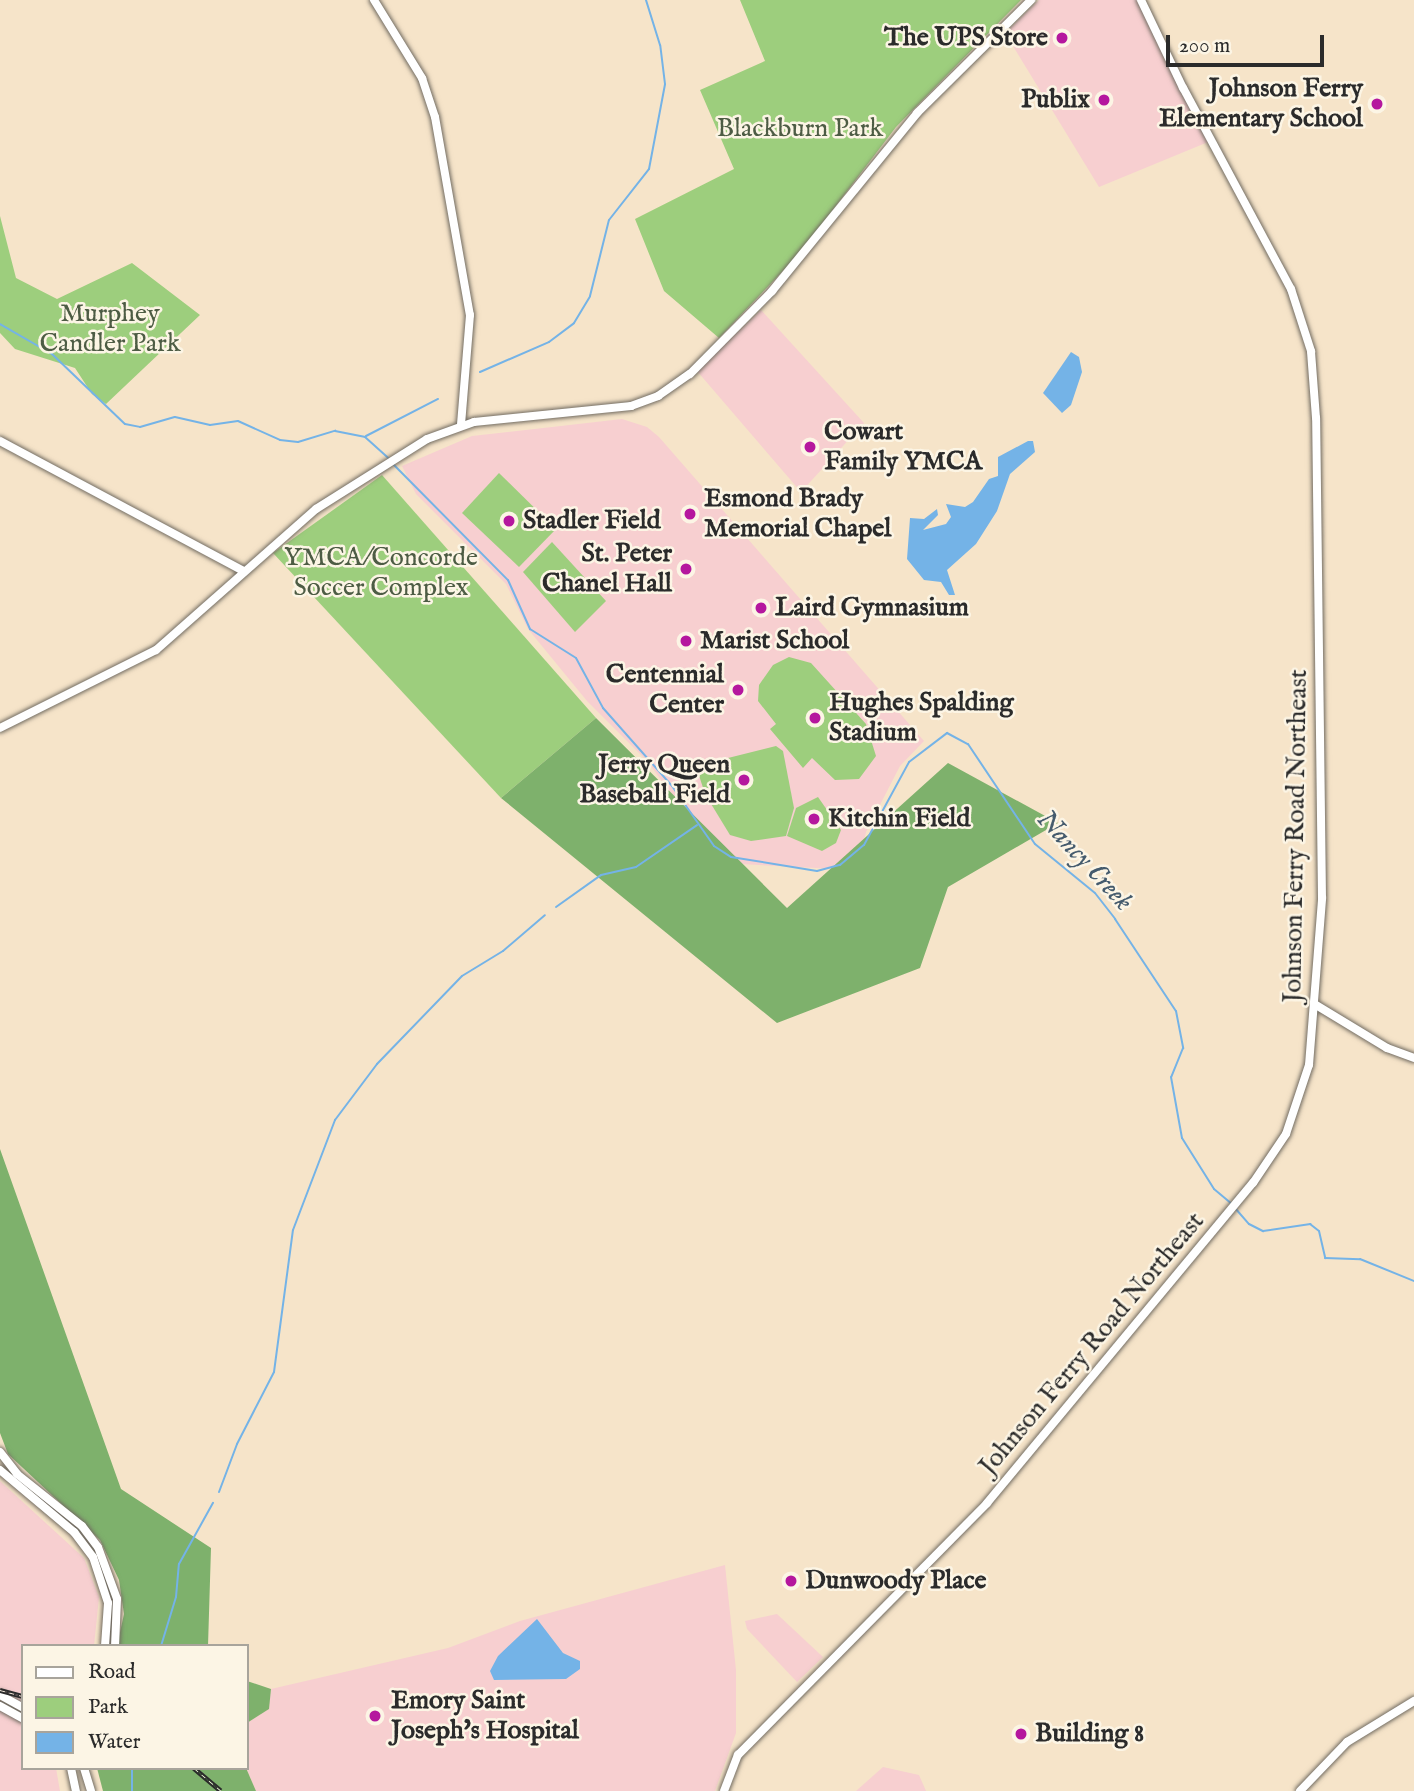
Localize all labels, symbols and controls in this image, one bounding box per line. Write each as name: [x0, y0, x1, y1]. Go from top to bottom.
scale bar: [1169, 21, 1326, 65]
place label: The UPS Store: [884, 22, 1048, 54]
marker: The UPS Store: [1054, 30, 1070, 46]
text: 200 m: [1179, 33, 1230, 60]
place label: Johnson Ferry Elementary School: [1159, 73, 1363, 134]
place label: Publix: [1021, 84, 1090, 116]
marker: Publix: [1096, 92, 1112, 108]
marker: Johnson Ferry Elementary School: [1369, 96, 1385, 112]
park label: Blackburn Park: [717, 113, 883, 145]
park label: Murphey Candler Park: [39, 298, 181, 360]
place label: Cowart Family YMCA: [824, 416, 982, 478]
marker: Cowart Family YMCA: [802, 439, 818, 455]
place label: Esmond Brady Memorial Chapel: [704, 483, 891, 544]
place label: Stadler Field: [523, 505, 661, 537]
marker: Esmond Brady Memorial Chapel: [682, 506, 698, 522]
marker: Stadler Field: [501, 513, 517, 529]
place label: St. Peter Chanel Hall: [542, 538, 672, 600]
park label: YMCA/Concorde Soccer Complex: [284, 542, 478, 604]
marker: St. Peter Chanel Hall: [678, 561, 694, 577]
place label: Laird Gymnasium: [775, 592, 969, 624]
marker: Laird Gymnasium: [753, 600, 769, 616]
place label: Marist School: [700, 625, 849, 657]
marker: Marist School: [678, 633, 694, 649]
place label: Centennial Center: [606, 659, 724, 720]
street label: Johnson Ferry Road Northeast: [1277, 669, 1315, 1003]
marker: Centennial Center: [730, 682, 746, 698]
place label: Hughes Spalding Stadium: [829, 687, 1014, 748]
marker: Hughes Spalding Stadium: [807, 710, 823, 726]
place label: Jerry Queen Baseball Field: [579, 749, 730, 810]
marker: Jerry Queen Baseball Field: [736, 772, 752, 788]
place label: Kitchin Field: [828, 803, 970, 835]
water label: Nancy Creek: [1029, 804, 1139, 918]
marker: Kitchin Field: [806, 811, 822, 827]
street label: Johnson Ferry Road Northeast: [973, 1206, 1211, 1482]
place label: Dunwoody Place: [805, 1565, 987, 1597]
marker: Dunwoody Place: [783, 1573, 799, 1589]
legend: [21, 1644, 248, 1770]
text: Road: [88, 1659, 135, 1686]
place label: Emory Saint Joseph's Hospital: [391, 1685, 579, 1746]
text: Park: [88, 1694, 128, 1721]
marker: Emory Saint Joseph's Hospital: [365, 1706, 385, 1726]
place label: Building 8: [1035, 1718, 1144, 1750]
marker: Building 8: [1013, 1726, 1029, 1742]
text: Water: [88, 1729, 140, 1756]

